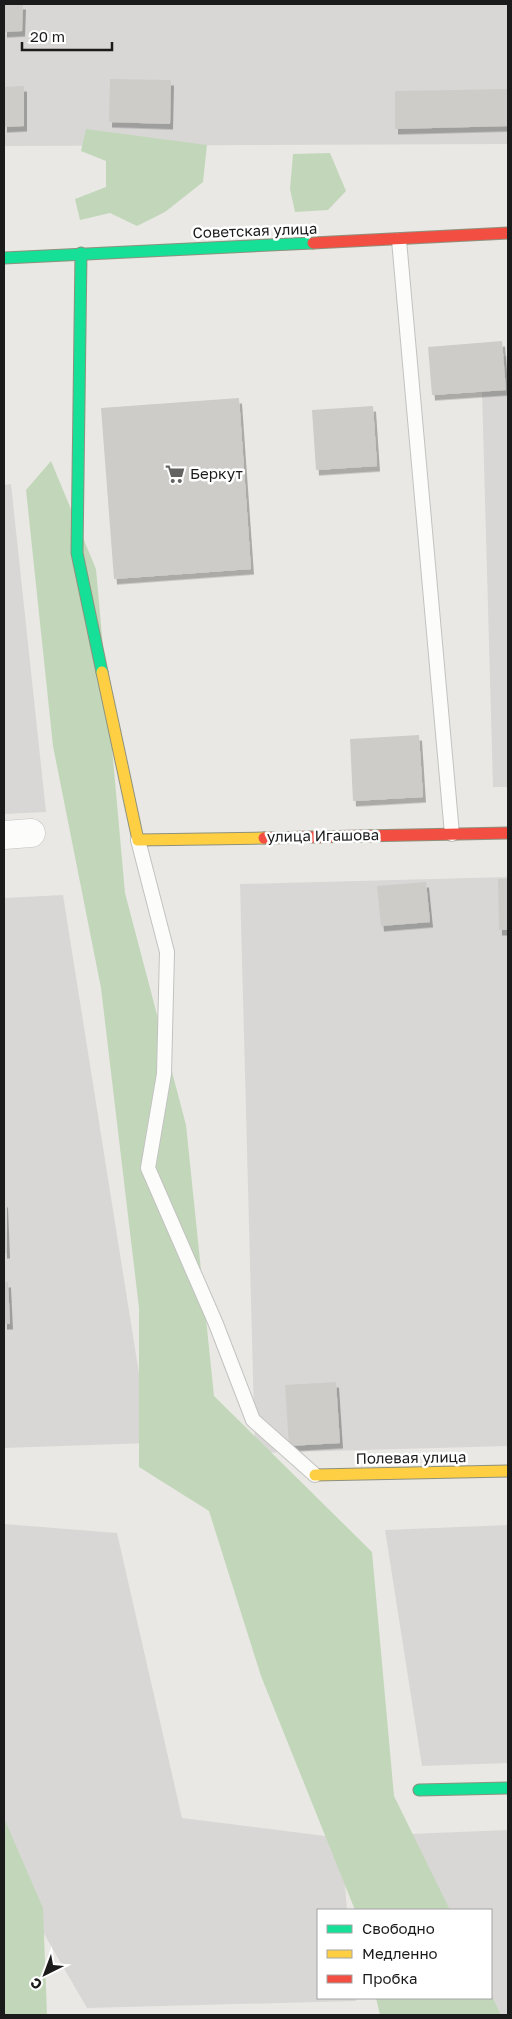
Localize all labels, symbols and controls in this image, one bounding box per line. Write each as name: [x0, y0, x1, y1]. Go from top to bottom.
scale bar: [22, 20, 112, 52]
text: 20 m: [30, 27, 65, 45]
street label: Советская улица: [192, 219, 318, 241]
supermarket icon: Беркут: [164, 463, 186, 485]
place label: Беркут: [190, 464, 243, 482]
street label: улица Игашова: [267, 825, 379, 845]
street label: Полевая улица: [355, 1447, 467, 1467]
legend: [317, 1909, 492, 1999]
text: Свободно: [362, 1919, 435, 1937]
text: Медленно: [362, 1944, 438, 1962]
north arrow: [20, 1949, 70, 1999]
text: Пробка: [362, 1969, 417, 1987]
text: С: [27, 1974, 45, 1994]

